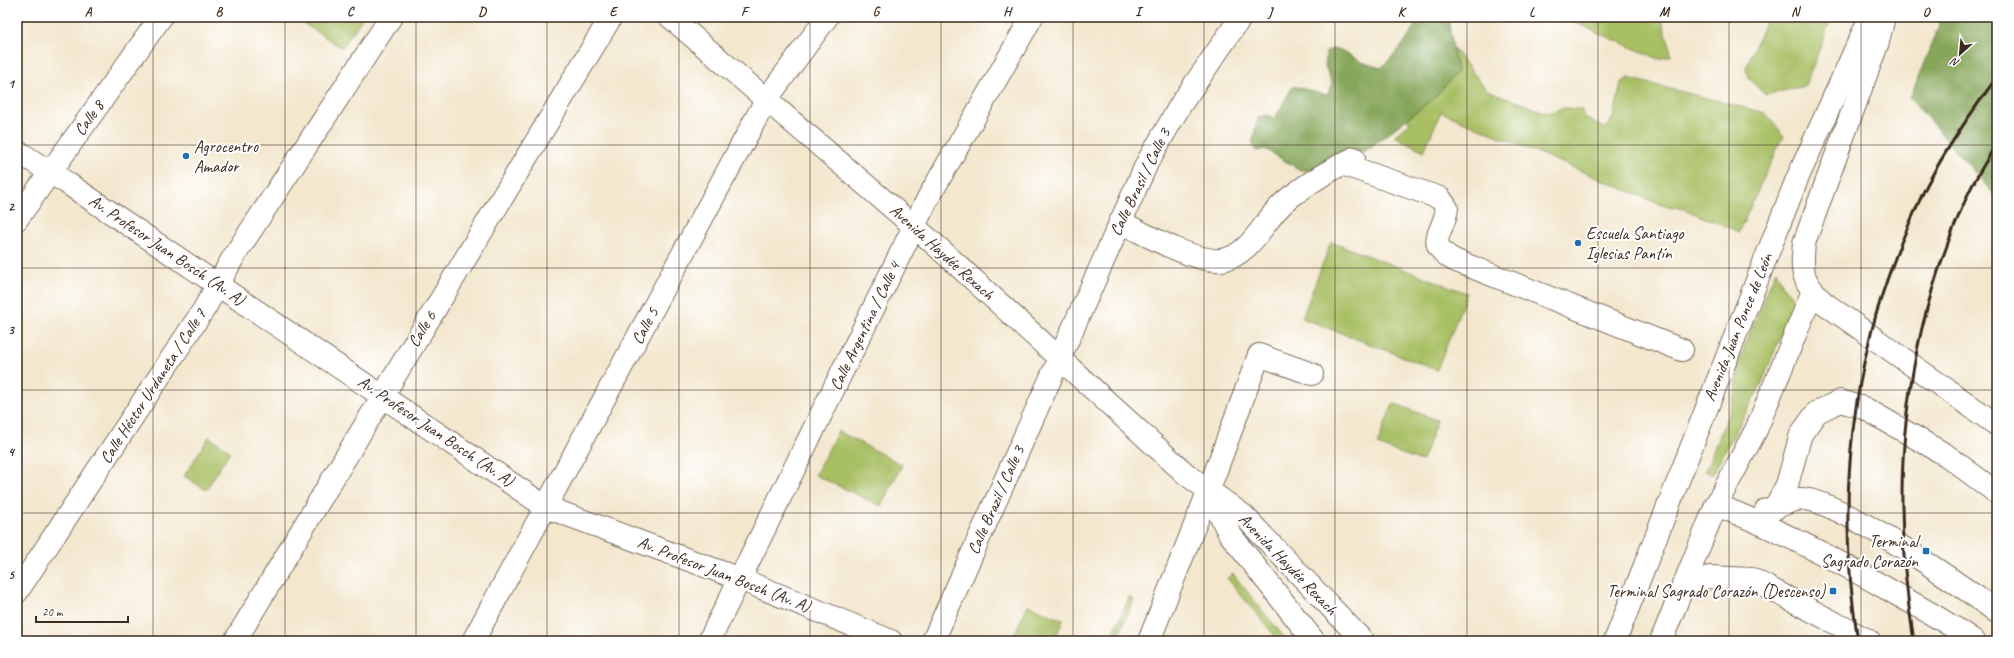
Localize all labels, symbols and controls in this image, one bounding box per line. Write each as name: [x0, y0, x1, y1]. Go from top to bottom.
text: A: [85, 4, 93, 20]
text: B: [216, 4, 224, 20]
text: C: [347, 4, 355, 20]
text: D: [478, 4, 487, 20]
text: E: [610, 4, 619, 20]
text: F: [741, 4, 750, 20]
text: G: [873, 4, 881, 20]
text: H: [1003, 4, 1013, 20]
text: I: [1135, 4, 1144, 20]
text: J: [1267, 4, 1274, 20]
text: K: [1398, 4, 1408, 20]
text: L: [1529, 4, 1536, 20]
text: M: [1659, 4, 1670, 20]
text: N: [1791, 4, 1802, 20]
text: O: [1923, 4, 1932, 20]
north arrow: [1940, 34, 1980, 74]
text: N: [1947, 54, 1962, 71]
text: 1: [8, 76, 16, 92]
street label: Calle 8: [69, 94, 110, 140]
street label: Calle Brasil / Calle 3: [1105, 124, 1176, 239]
place label: Agrocentro Amador: [194, 136, 259, 177]
marker: Agrocentro Amador: [181, 151, 191, 161]
street label: Av. Profesor Juan Bosch (Av. A): [85, 190, 250, 311]
text: 2: [8, 199, 15, 215]
street label: Avenida Haydée Rexach: [885, 200, 999, 305]
place label: Escuela Santiago Iglesias Pantín: [1586, 223, 1685, 264]
marker: Escuela Santiago Iglesias Pantín: [1573, 238, 1583, 248]
street label: Avenida Juan Ponce de León: [1699, 249, 1778, 404]
street label: Calle Argentina / Calle 4: [825, 256, 906, 394]
street label: Calle 5: [627, 303, 664, 348]
street label: Calle Héctor Urdaneta / Calle 7: [95, 304, 212, 467]
street label: Calle 6: [403, 306, 442, 351]
text: 3: [8, 322, 15, 338]
street label: Av. Profesor Juan Bosch (Av. A): [354, 371, 519, 492]
street label: Calle Brazil / Calle 3: [963, 441, 1030, 558]
text: 4: [8, 444, 16, 460]
street label: Avenida Haydée Rexach: [1234, 509, 1342, 619]
street label: Av. Profesor Juan Bosch (Av. A): [635, 531, 815, 617]
place label: Terminal Sagrado Corazón: [1821, 531, 1921, 572]
marker: Terminal Sagrado Corazón: [1921, 546, 1931, 556]
text: 5: [8, 567, 15, 583]
place label: Terminal Sagrado Corazón (Descenso): [1607, 581, 1826, 602]
marker: Terminal Sagrado Corazón (Descenso): [1828, 586, 1838, 596]
scale bar: [36, 598, 128, 624]
text: 20 m: [42, 604, 64, 620]

